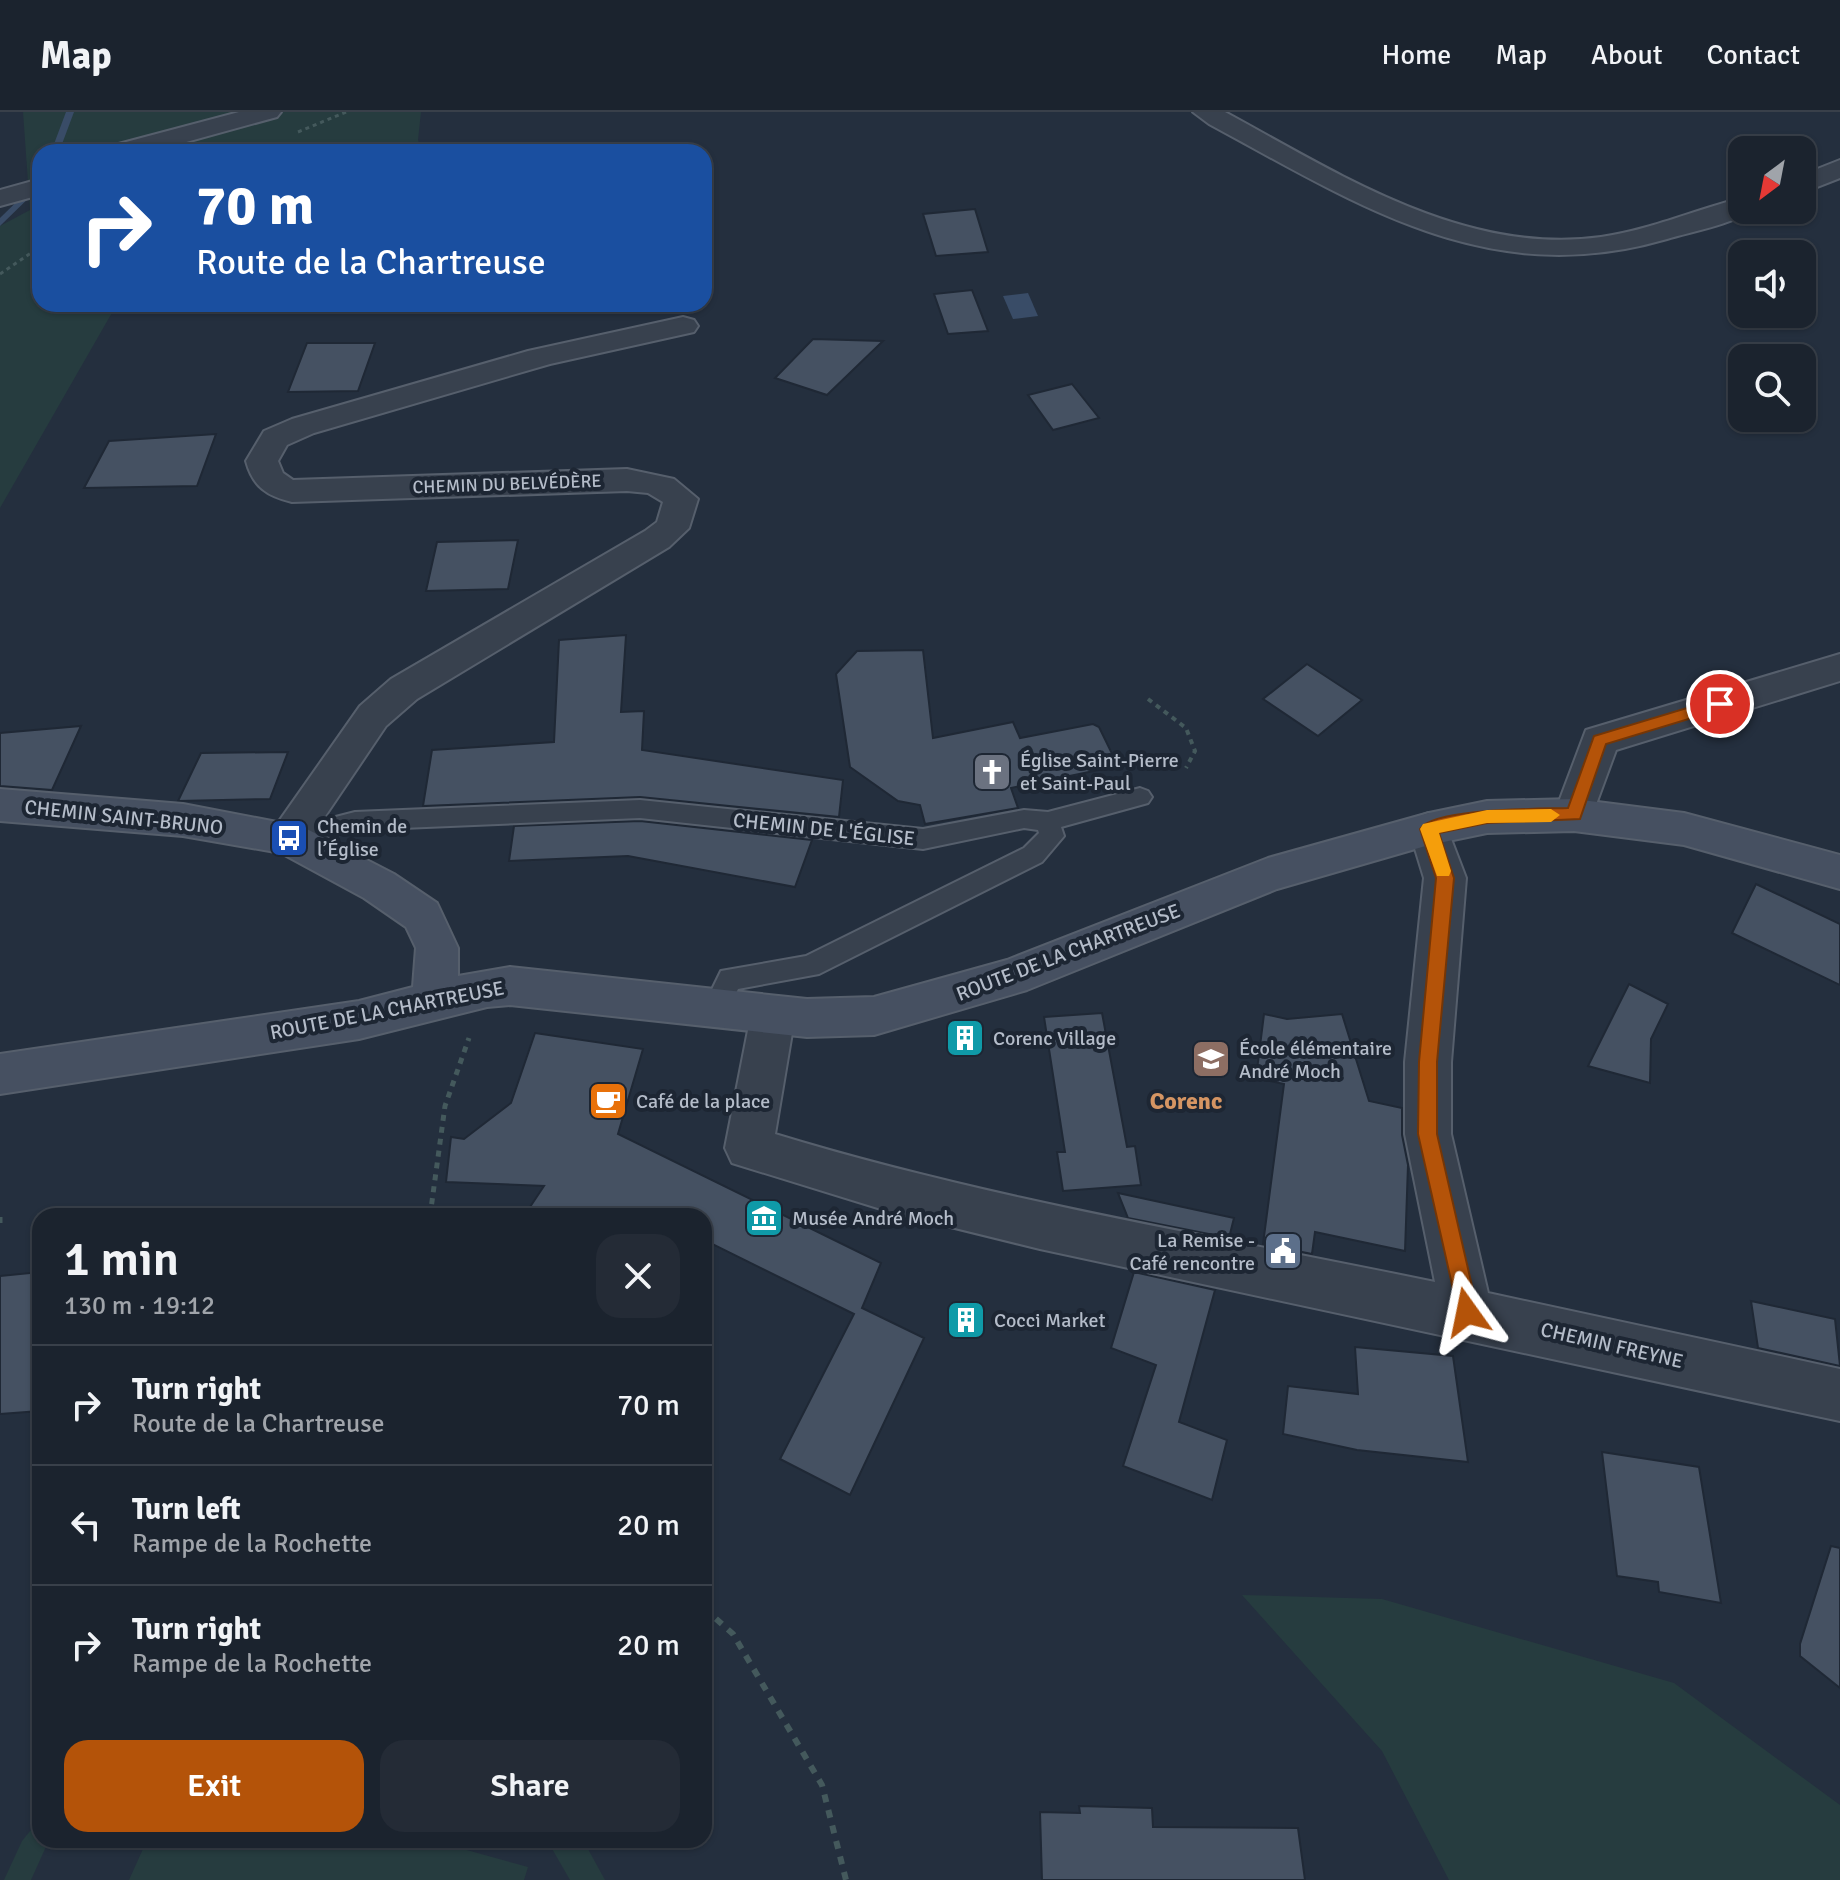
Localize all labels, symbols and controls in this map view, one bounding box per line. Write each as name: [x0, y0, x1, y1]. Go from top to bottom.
text: Map: [40, 32, 112, 79]
text: Home: [1382, 38, 1451, 72]
text: Map: [1495, 38, 1547, 72]
text: About: [1591, 38, 1663, 72]
text: Contact: [1707, 38, 1800, 72]
north arrow: [1728, 136, 1816, 224]
map controls: [1728, 136, 1816, 432]
text: 70 m: [196, 171, 314, 240]
icon: right: [64, 176, 168, 280]
text: Route de la Chartreuse: [196, 240, 546, 285]
button: sound: [1728, 240, 1816, 328]
button: search: [1728, 344, 1816, 432]
street label: CHEMIN DU BELVÉDÈRE: [412, 470, 602, 498]
pin: [1686, 670, 1754, 738]
icon: arrive: [1698, 682, 1742, 726]
place label: Église Saint-Pierre et Saint-Paul: [1020, 748, 1179, 796]
church icon: Église Saint-Pierre et Saint-Paul: [971, 751, 1013, 793]
street label: CHEMIN SAINT-BRUNO: [23, 795, 224, 840]
street label: CHEMIN DE L'ÉGLISE: [732, 808, 916, 851]
place label: Chemin de l’Église: [317, 814, 407, 862]
bus stop icon: Chemin de l’Église: [268, 817, 310, 859]
street label: ROUTE DE LA CHARTREUSE: [953, 898, 1184, 1007]
street label: ROUTE DE LA CHARTREUSE: [268, 976, 506, 1045]
building icon: Corenc Village: [944, 1017, 986, 1059]
place label: Corenc Village: [993, 1026, 1116, 1051]
place label: École élémentaire André Moch: [1239, 1036, 1392, 1084]
school or university icon: École élémentaire André Moch: [1190, 1038, 1232, 1080]
cafe icon: Café de la place: [587, 1080, 629, 1122]
district label: Corenc: [1150, 1086, 1222, 1116]
place label: Café de la place: [636, 1089, 770, 1114]
museum icon: Musée André Moch: [743, 1197, 785, 1239]
place label: Musée André Moch: [792, 1206, 954, 1231]
place label: La Remise - Café rencontre: [1129, 1228, 1255, 1276]
text: 1 min: [64, 1230, 179, 1289]
public building icon: La Remise - Café rencontre: [1262, 1230, 1304, 1272]
button: close: [596, 1234, 680, 1318]
position arrow: [1425, 1270, 1509, 1354]
text: 130 m · 19:12: [64, 1290, 215, 1322]
building icon: Cocci Market: [945, 1299, 987, 1341]
place label: Cocci Market: [994, 1308, 1105, 1333]
street label: CHEMIN FREYNE: [1538, 1317, 1686, 1374]
text: Turn right: [132, 1371, 261, 1408]
icon: right: [64, 1383, 108, 1427]
text: 70 m: [617, 1387, 680, 1424]
text: Route de la Chartreuse: [132, 1408, 385, 1440]
text: Turn left: [132, 1491, 241, 1528]
icon: left: [64, 1503, 108, 1547]
text: 20 m: [617, 1507, 680, 1544]
text: Rampe de la Rochette: [132, 1528, 372, 1560]
text: Turn right: [132, 1611, 261, 1648]
icon: right: [64, 1623, 108, 1667]
text: 20 m: [617, 1627, 680, 1664]
text: Rampe de la Rochette: [132, 1648, 372, 1680]
button: Exit: [64, 1740, 364, 1832]
button: Share: [380, 1740, 680, 1832]

